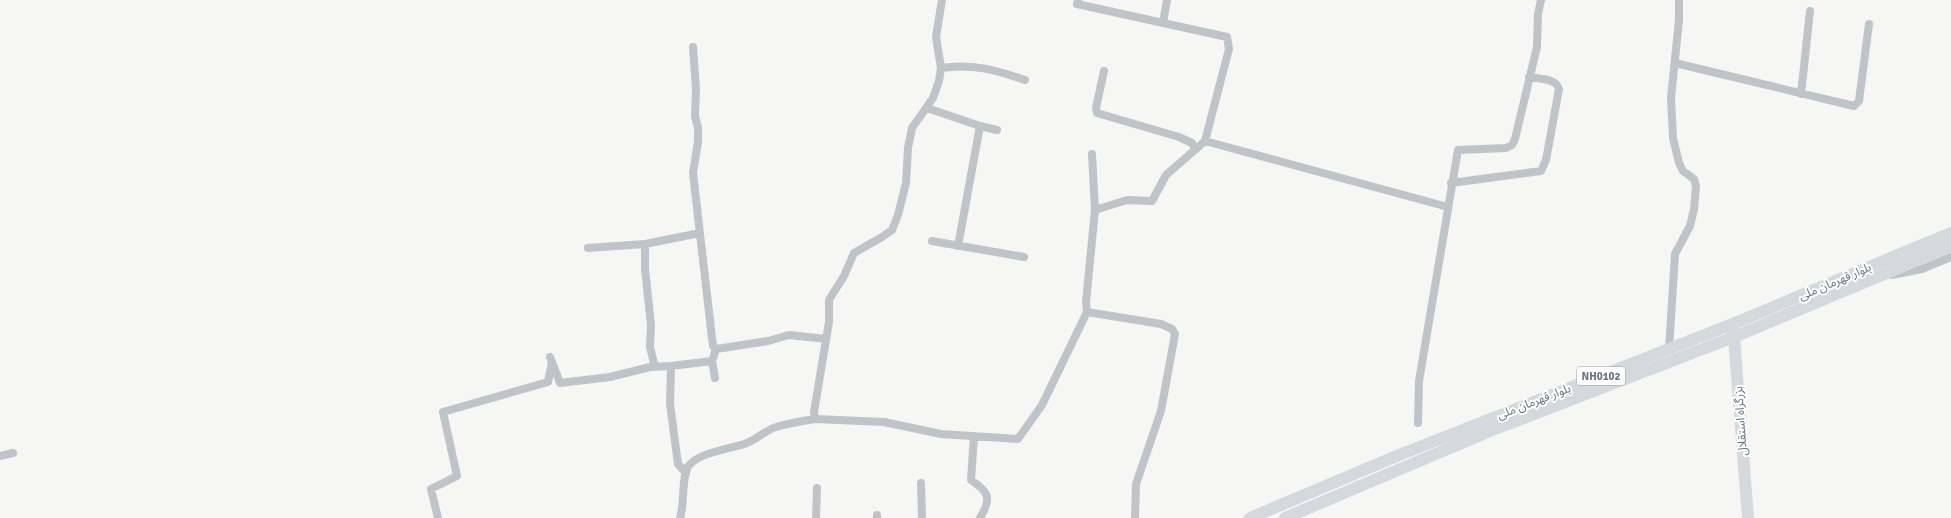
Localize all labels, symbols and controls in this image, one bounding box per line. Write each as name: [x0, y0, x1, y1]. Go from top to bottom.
street label: بلوار قهرمان ملی: [1796, 260, 1874, 304]
road number: NH0102: [1577, 367, 1625, 385]
street label: بلوار قهرمان ملی: [1495, 381, 1573, 423]
street label: بزرگراه استقلال: [1731, 386, 1751, 456]

